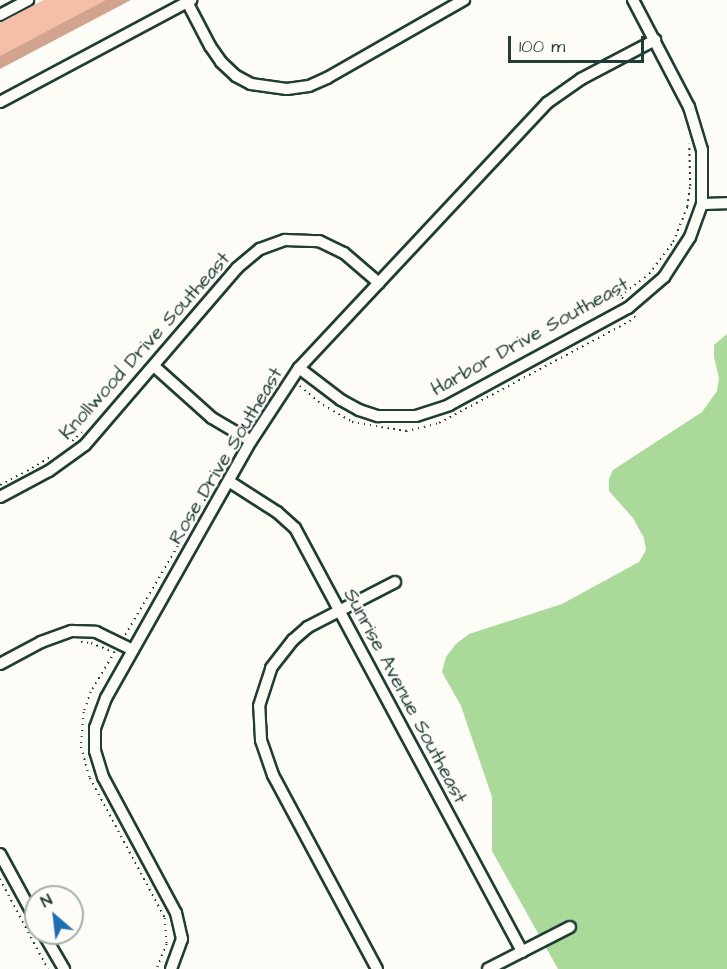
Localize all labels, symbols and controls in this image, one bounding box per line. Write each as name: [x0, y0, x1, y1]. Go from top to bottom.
scale bar: [511, 24, 648, 62]
text: 100 m: [519, 34, 565, 59]
street label: Knollwood Drive Southeast: [54, 247, 236, 445]
street label: Harbor Drive Southeast: [427, 273, 633, 401]
street label: Rose Drive Southeast: [164, 363, 288, 549]
street label: Sunrise Avenue Southeast: [338, 584, 472, 808]
north arrow: [24, 885, 84, 945]
text: N: [37, 889, 56, 913]

